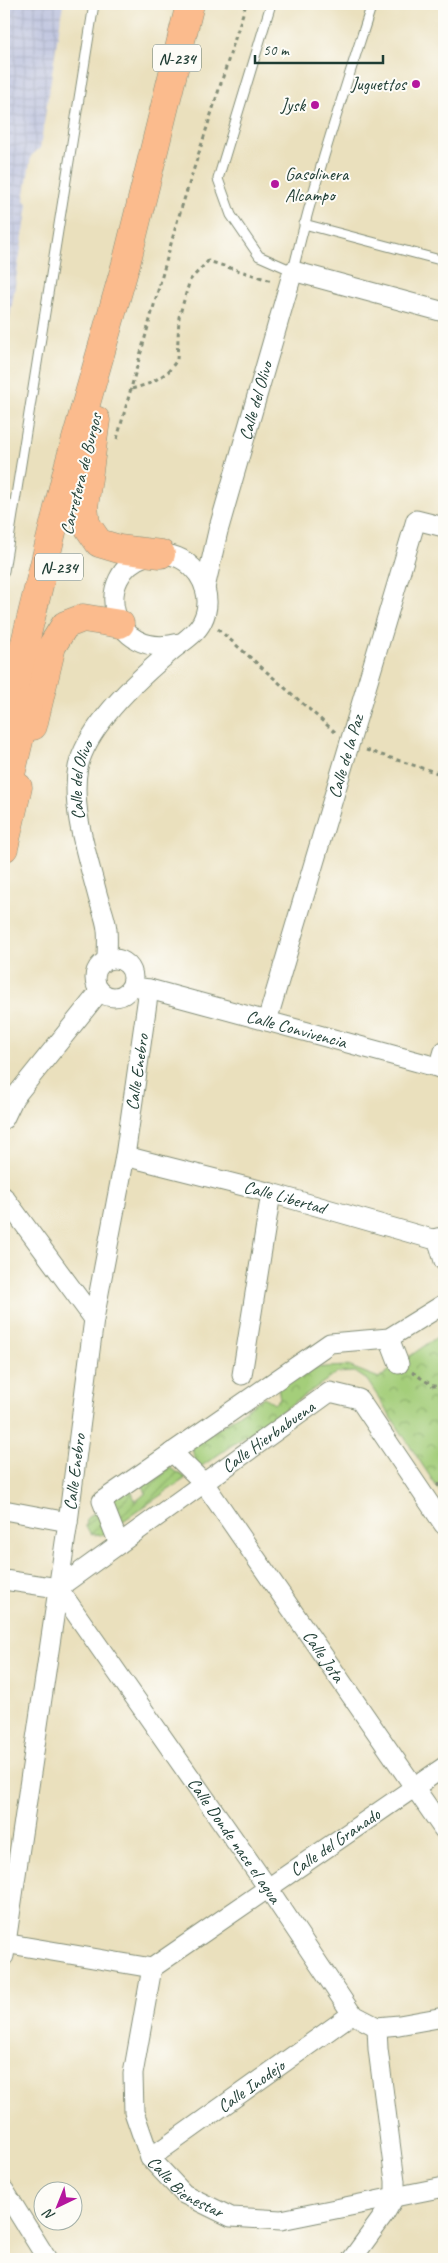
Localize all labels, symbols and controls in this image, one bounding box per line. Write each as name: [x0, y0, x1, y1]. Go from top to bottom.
scale bar: [255, 32, 383, 64]
text: 50 m: [263, 41, 290, 60]
road number: N-234: [153, 44, 201, 72]
place label: Juguettos: [350, 73, 408, 95]
marker: Juguettos: [410, 78, 422, 90]
place label: Jysk: [280, 94, 306, 116]
marker: Jysk: [309, 99, 321, 111]
place label: Gasolinera Alcampo: [285, 163, 350, 206]
marker: Gasolinera Alcampo: [269, 178, 281, 190]
street label: Calle del Olivo: [234, 357, 278, 443]
street label: Carretera de Burgos: [55, 409, 107, 537]
road number: N-234: [35, 554, 83, 580]
street label: Calle de la Paz: [323, 710, 369, 801]
street label: Calle del Olivo: [65, 735, 99, 822]
street label: Calle Convivencia: [244, 1005, 350, 1053]
street label: Calle Enebro: [121, 1031, 154, 1112]
street label: Calle Libertad: [241, 1176, 331, 1220]
street label: Calle Hierbabuena: [217, 1395, 320, 1477]
street label: Calle Enebro: [59, 1431, 90, 1512]
street label: Calle Jota: [298, 1626, 350, 1687]
street label: Calle Donde nace el agua: [183, 1773, 287, 1908]
street label: Calle del Granado: [285, 1802, 386, 1881]
street label: Calle Inodejo: [213, 2054, 290, 2117]
street label: Calle Bienestar: [143, 2151, 228, 2223]
north arrow: [32, 2180, 82, 2230]
text: N: [39, 2204, 58, 2224]

